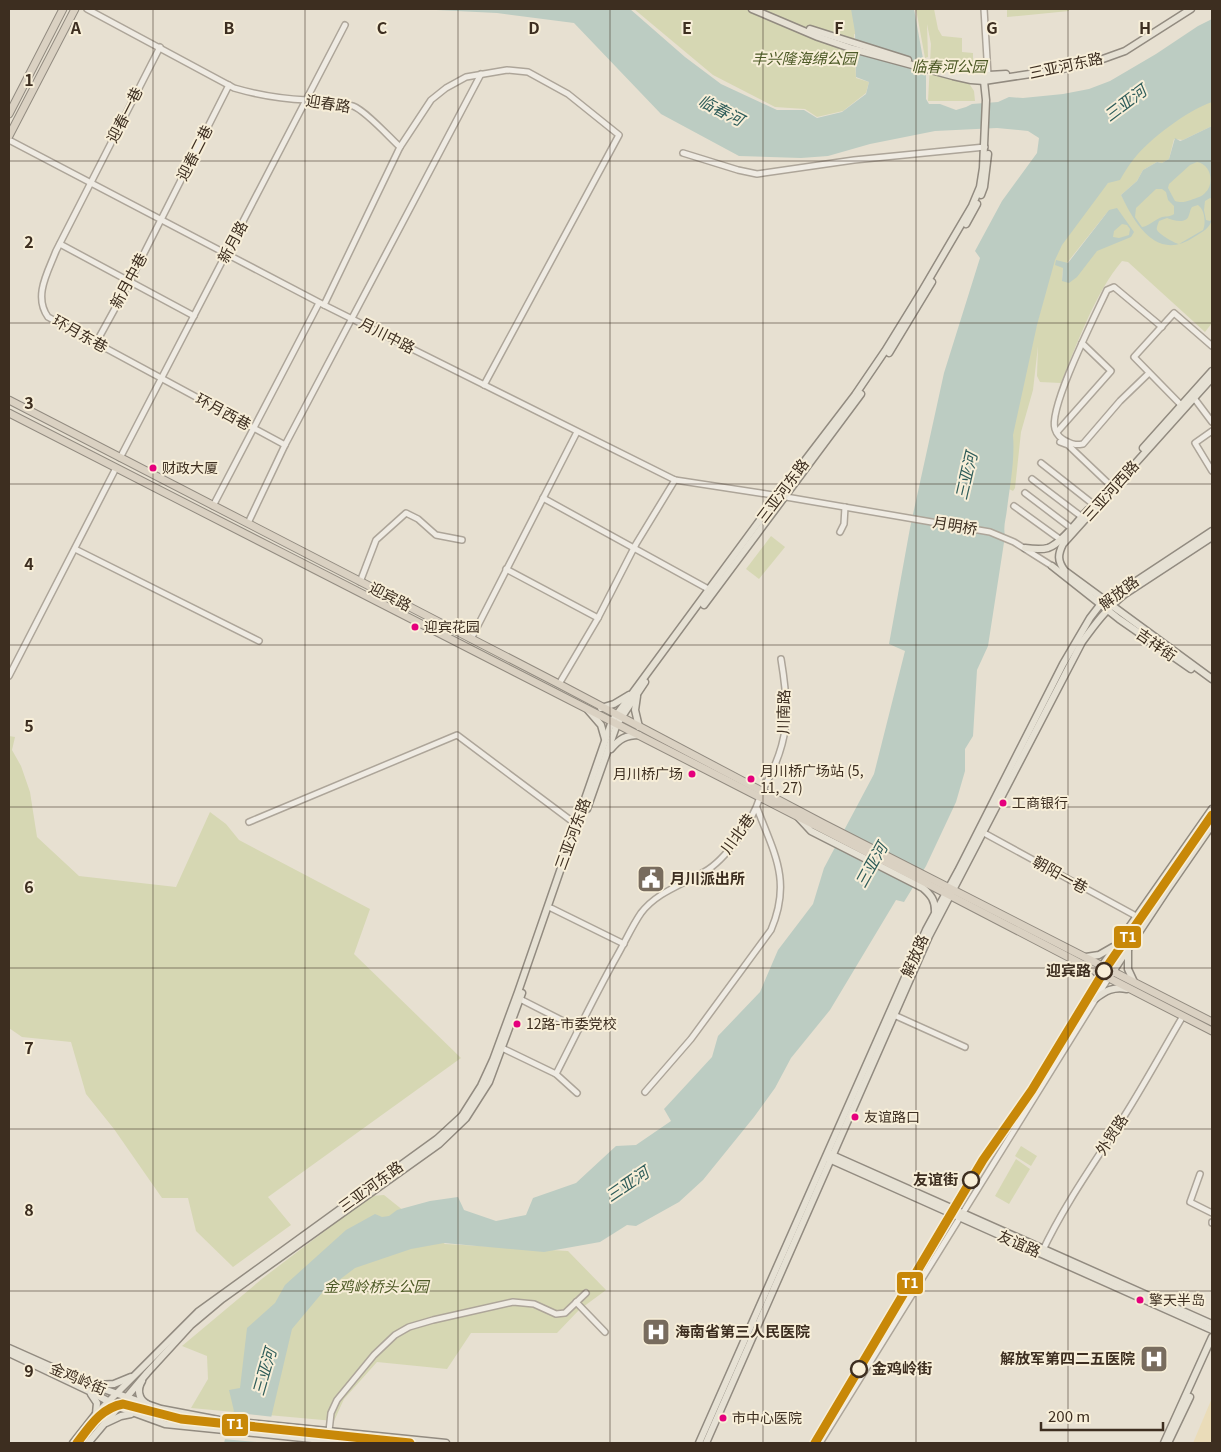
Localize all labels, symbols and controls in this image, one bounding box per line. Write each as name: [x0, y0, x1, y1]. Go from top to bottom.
text: A: [70, 15, 82, 39]
text: B: [224, 15, 235, 39]
text: C: [377, 15, 388, 39]
text: D: [528, 15, 540, 39]
text: E: [682, 15, 692, 39]
text: F: [834, 15, 844, 39]
text: G: [986, 15, 998, 39]
text: H: [1139, 15, 1151, 39]
street label: 三亚河东路: [1027, 46, 1105, 83]
park label: 丰兴隆海绵公园: [751, 47, 858, 68]
park label: 临春河公园: [911, 55, 988, 76]
text: 1: [24, 67, 34, 91]
water label: 三亚河: [1098, 76, 1153, 126]
street label: 迎春一巷: [101, 83, 147, 146]
water label: 临春河: [695, 88, 751, 132]
street label: 迎春路: [304, 89, 352, 116]
street label: 迎春二巷: [171, 121, 217, 184]
street label: 新月路: [212, 216, 252, 266]
text: 2: [24, 229, 34, 253]
street label: 新月中巷: [104, 249, 151, 312]
street label: 环月东巷: [49, 309, 112, 356]
street label: 月川中路: [356, 312, 419, 358]
street label: 环月西巷: [192, 387, 255, 434]
text: 3: [24, 390, 34, 414]
water label: 三亚河: [948, 447, 983, 502]
street label: 三亚河东路: [751, 454, 813, 526]
street label: 三亚河西路: [1077, 455, 1143, 525]
place label: 财政大厦: [162, 457, 218, 477]
marker: 财政大厦: [148, 463, 158, 473]
street label: 月明桥: [931, 510, 979, 539]
text: 4: [24, 551, 34, 575]
street label: 解放路: [1094, 570, 1142, 614]
street label: 迎宾路: [366, 576, 416, 615]
place label: 迎宾花园: [424, 616, 480, 636]
marker: 迎宾花园: [410, 622, 420, 632]
street label: 吉祥街: [1132, 622, 1181, 665]
street label: 川南路: [772, 689, 793, 735]
text: 5: [24, 713, 34, 737]
place label: 月川桥广场站 (5, 11, 27): [760, 760, 864, 797]
place label: 月川桥广场: [613, 763, 683, 783]
marker: 月川桥广场: [687, 769, 697, 779]
marker: 月川桥广场站 (5, 11, 27): [746, 774, 756, 784]
place label: 工商银行: [1012, 792, 1068, 812]
street label: 三亚河东路: [549, 795, 594, 872]
marker: 工商银行: [998, 798, 1008, 808]
street label: 川北巷: [715, 809, 759, 857]
water label: 三亚河: [848, 835, 894, 891]
street label: 朝阳一巷: [1029, 850, 1092, 897]
public building icon: 月川派出所: [636, 864, 666, 894]
place label: 月川派出所: [670, 867, 745, 888]
text: 6: [24, 874, 34, 898]
line badge: T1: [1113, 925, 1142, 949]
text: T1: [1119, 926, 1137, 946]
street label: 解放路: [895, 931, 932, 980]
place label: 迎宾路: [1046, 959, 1091, 980]
marker: 迎宾路: [1095, 962, 1113, 980]
place label: 12路-市委党校: [526, 1013, 616, 1033]
marker: 12路-市委党校: [512, 1019, 522, 1029]
text: 7: [24, 1035, 34, 1059]
place label: 友谊路口: [864, 1106, 920, 1126]
street label: 外贸路: [1090, 1110, 1132, 1159]
marker: 友谊路口: [850, 1112, 860, 1122]
street label: 三亚河东路: [334, 1155, 407, 1216]
water label: 三亚河: [600, 1158, 656, 1207]
place label: 友谊街: [913, 1168, 958, 1189]
marker: 友谊街: [962, 1171, 980, 1189]
text: 8: [24, 1197, 34, 1221]
street label: 友谊路: [995, 1224, 1044, 1261]
line badge: T1: [896, 1271, 924, 1295]
text: T1: [901, 1272, 919, 1292]
park label: 金鸡岭桥头公园: [323, 1275, 430, 1296]
place label: 擎天半岛: [1149, 1289, 1205, 1309]
marker: 擎天半岛: [1135, 1295, 1145, 1305]
hospital icon: 海南省第三人民医院: [641, 1317, 671, 1347]
place label: 海南省第三人民医院: [675, 1320, 810, 1341]
water label: 三亚河: [245, 1342, 282, 1398]
hospital icon: 解放军第四二五医院: [1139, 1344, 1169, 1374]
place label: 解放军第四二五医院: [1000, 1347, 1135, 1368]
street label: 金鸡岭街: [47, 1356, 110, 1399]
place label: 金鸡岭街: [872, 1357, 932, 1378]
text: 9: [24, 1358, 34, 1382]
marker: 金鸡岭街: [850, 1360, 868, 1378]
scale bar: [1041, 1400, 1164, 1432]
text: 200 m: [1048, 1405, 1090, 1426]
place label: 市中心医院: [732, 1407, 802, 1427]
line badge: T1: [221, 1413, 249, 1437]
text: T1: [226, 1413, 244, 1433]
marker: 市中心医院: [718, 1413, 728, 1423]

